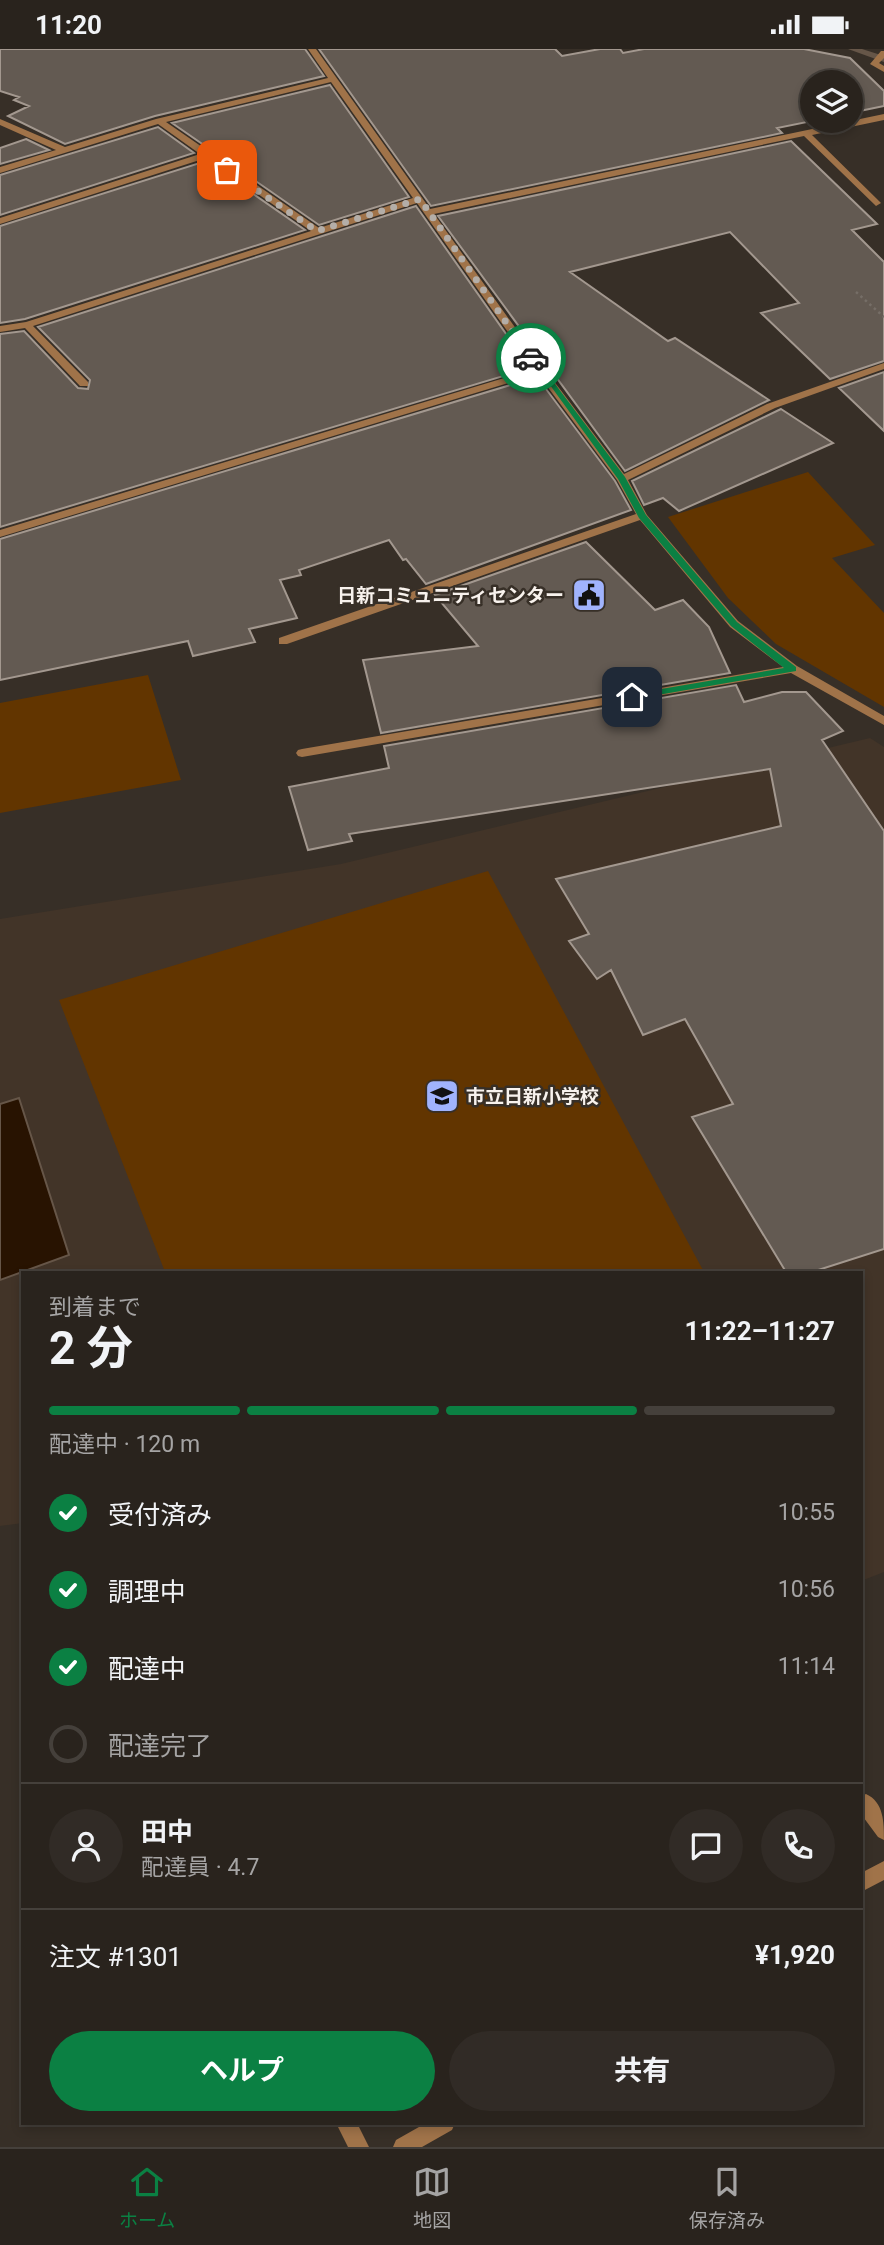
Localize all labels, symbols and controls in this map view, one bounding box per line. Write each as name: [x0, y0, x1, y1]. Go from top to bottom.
text: 11:20: [35, 10, 102, 40]
map controls: [800, 70, 863, 133]
button: layers: [800, 70, 863, 133]
pin: [197, 140, 257, 200]
icon: bag: [208, 151, 246, 189]
courier: [496, 323, 566, 393]
icon: car: [512, 339, 550, 377]
public building icon: 日新コミュニティセンター: [570, 576, 608, 614]
place label: 日新コミュニティセンター: [337, 584, 564, 607]
pin: [602, 667, 662, 727]
icon: home: [613, 678, 651, 716]
school or university icon: 市立日新小学校: [423, 1077, 461, 1115]
place label: 市立日新小学校: [466, 1085, 599, 1108]
text: 到着まで: [49, 1294, 141, 1321]
text: 11:22–11:27: [685, 1316, 835, 1346]
text: 2 分: [49, 1321, 133, 1375]
text: 配達中 · 120 m: [49, 1431, 200, 1458]
icon: check: [49, 1494, 87, 1532]
text: 10:55: [778, 1499, 835, 1526]
text: 受付済み: [108, 1500, 212, 1530]
icon: check: [49, 1571, 87, 1609]
text: 10:56: [778, 1576, 835, 1603]
text: 調理中: [108, 1577, 186, 1607]
icon: check: [49, 1648, 87, 1686]
text: 11:14: [778, 1653, 835, 1680]
text: 配達中: [108, 1654, 186, 1684]
text: 配達完了: [108, 1731, 212, 1761]
button: person: [49, 1809, 123, 1883]
button: chat: [669, 1809, 743, 1883]
button: phone: [761, 1809, 835, 1883]
text: 田中: [141, 1817, 193, 1847]
text: 配達員 · 4.7: [141, 1854, 259, 1881]
text: ¥1,920: [755, 1940, 835, 1970]
text: 注文 #1301: [49, 1942, 182, 1972]
button: ヘルプ: [49, 2031, 435, 2111]
button: 共有: [449, 2031, 835, 2111]
tab: ホーム: [119, 2163, 175, 2232]
tab: 地図: [413, 2163, 451, 2232]
tab: 保存済み: [689, 2163, 765, 2232]

